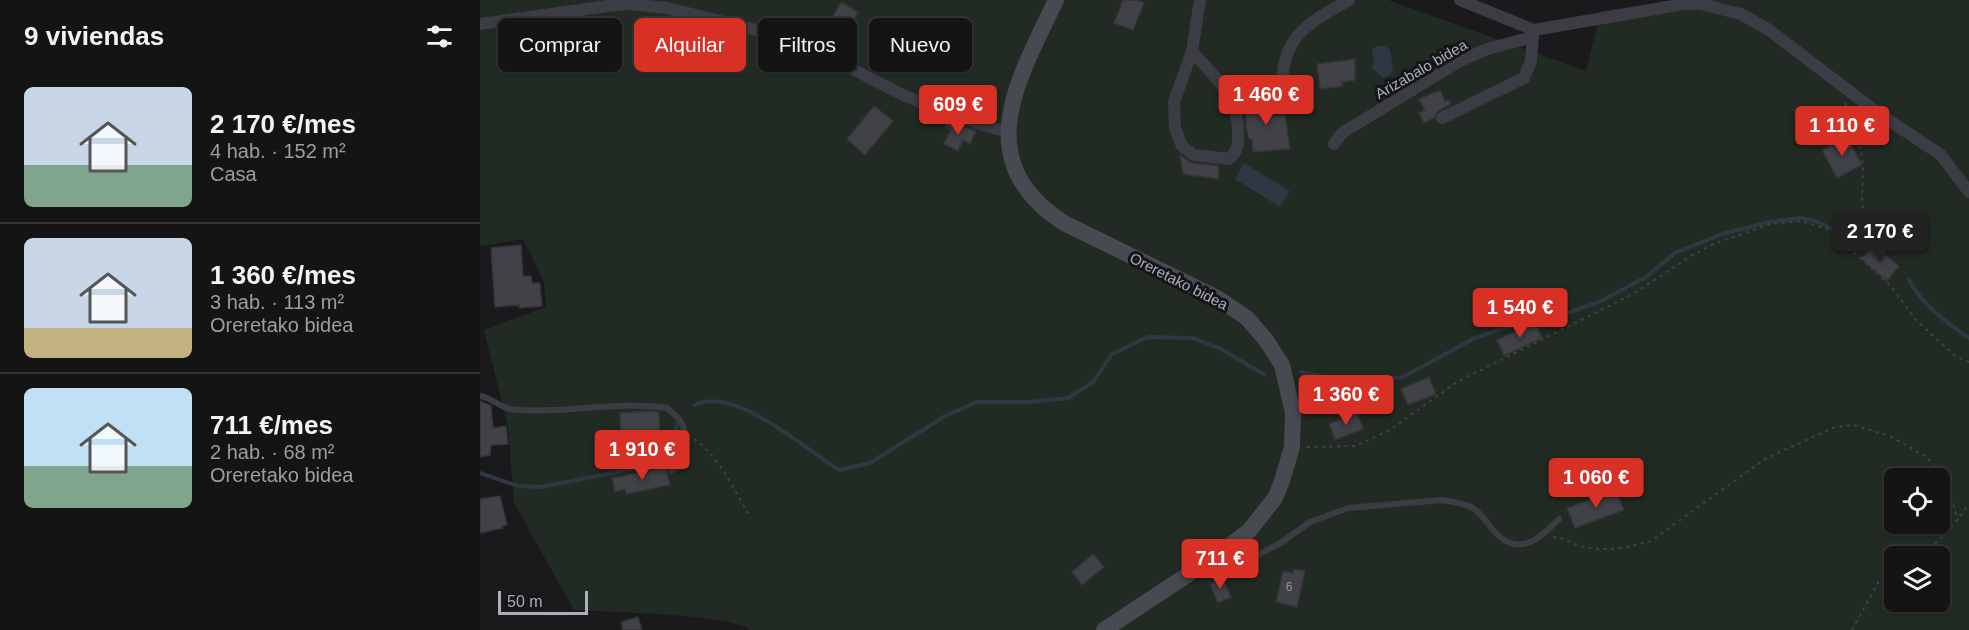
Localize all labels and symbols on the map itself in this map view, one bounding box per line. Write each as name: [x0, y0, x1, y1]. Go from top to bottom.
street label: Arizabalo bidea: [1372, 35, 1471, 102]
pin: 1 460 €: [1211, 75, 1321, 126]
pin: 609 €: [916, 85, 1000, 136]
pin: 1 110 €: [1787, 106, 1897, 157]
pin: 2 170 €: [1825, 212, 1935, 263]
street label: Oreretako bidea: [1127, 249, 1231, 313]
pin: 1 540 €: [1465, 288, 1575, 339]
pin: 1 360 €: [1291, 375, 1401, 426]
pin: 1 910 €: [587, 430, 697, 481]
pin: 1 060 €: [1541, 458, 1651, 509]
pin: 711 €: [1178, 539, 1262, 590]
house number: 6: [1286, 580, 1293, 594]
scale bar: [498, 588, 588, 616]

